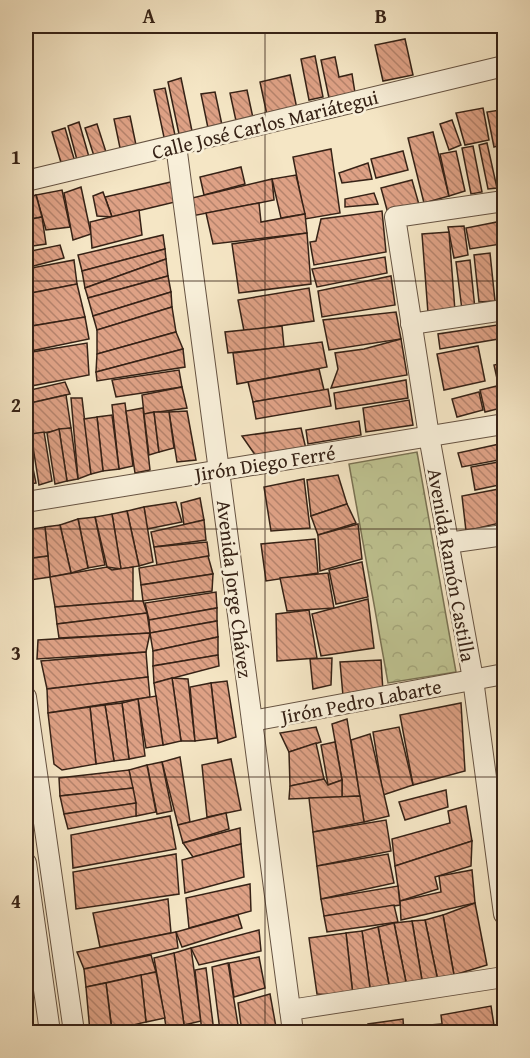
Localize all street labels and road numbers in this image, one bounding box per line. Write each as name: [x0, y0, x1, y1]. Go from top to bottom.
street label: Calle José Carlos Mariátegui: [149, 82, 382, 166]
street label: Jirón Diego Ferré: [190, 438, 337, 489]
street label: Avenida Ramón Castilla: [421, 466, 483, 665]
street label: Avenida Jorge Chávez: [210, 498, 260, 680]
street label: Jirón Pedro Labarte: [275, 671, 444, 731]

